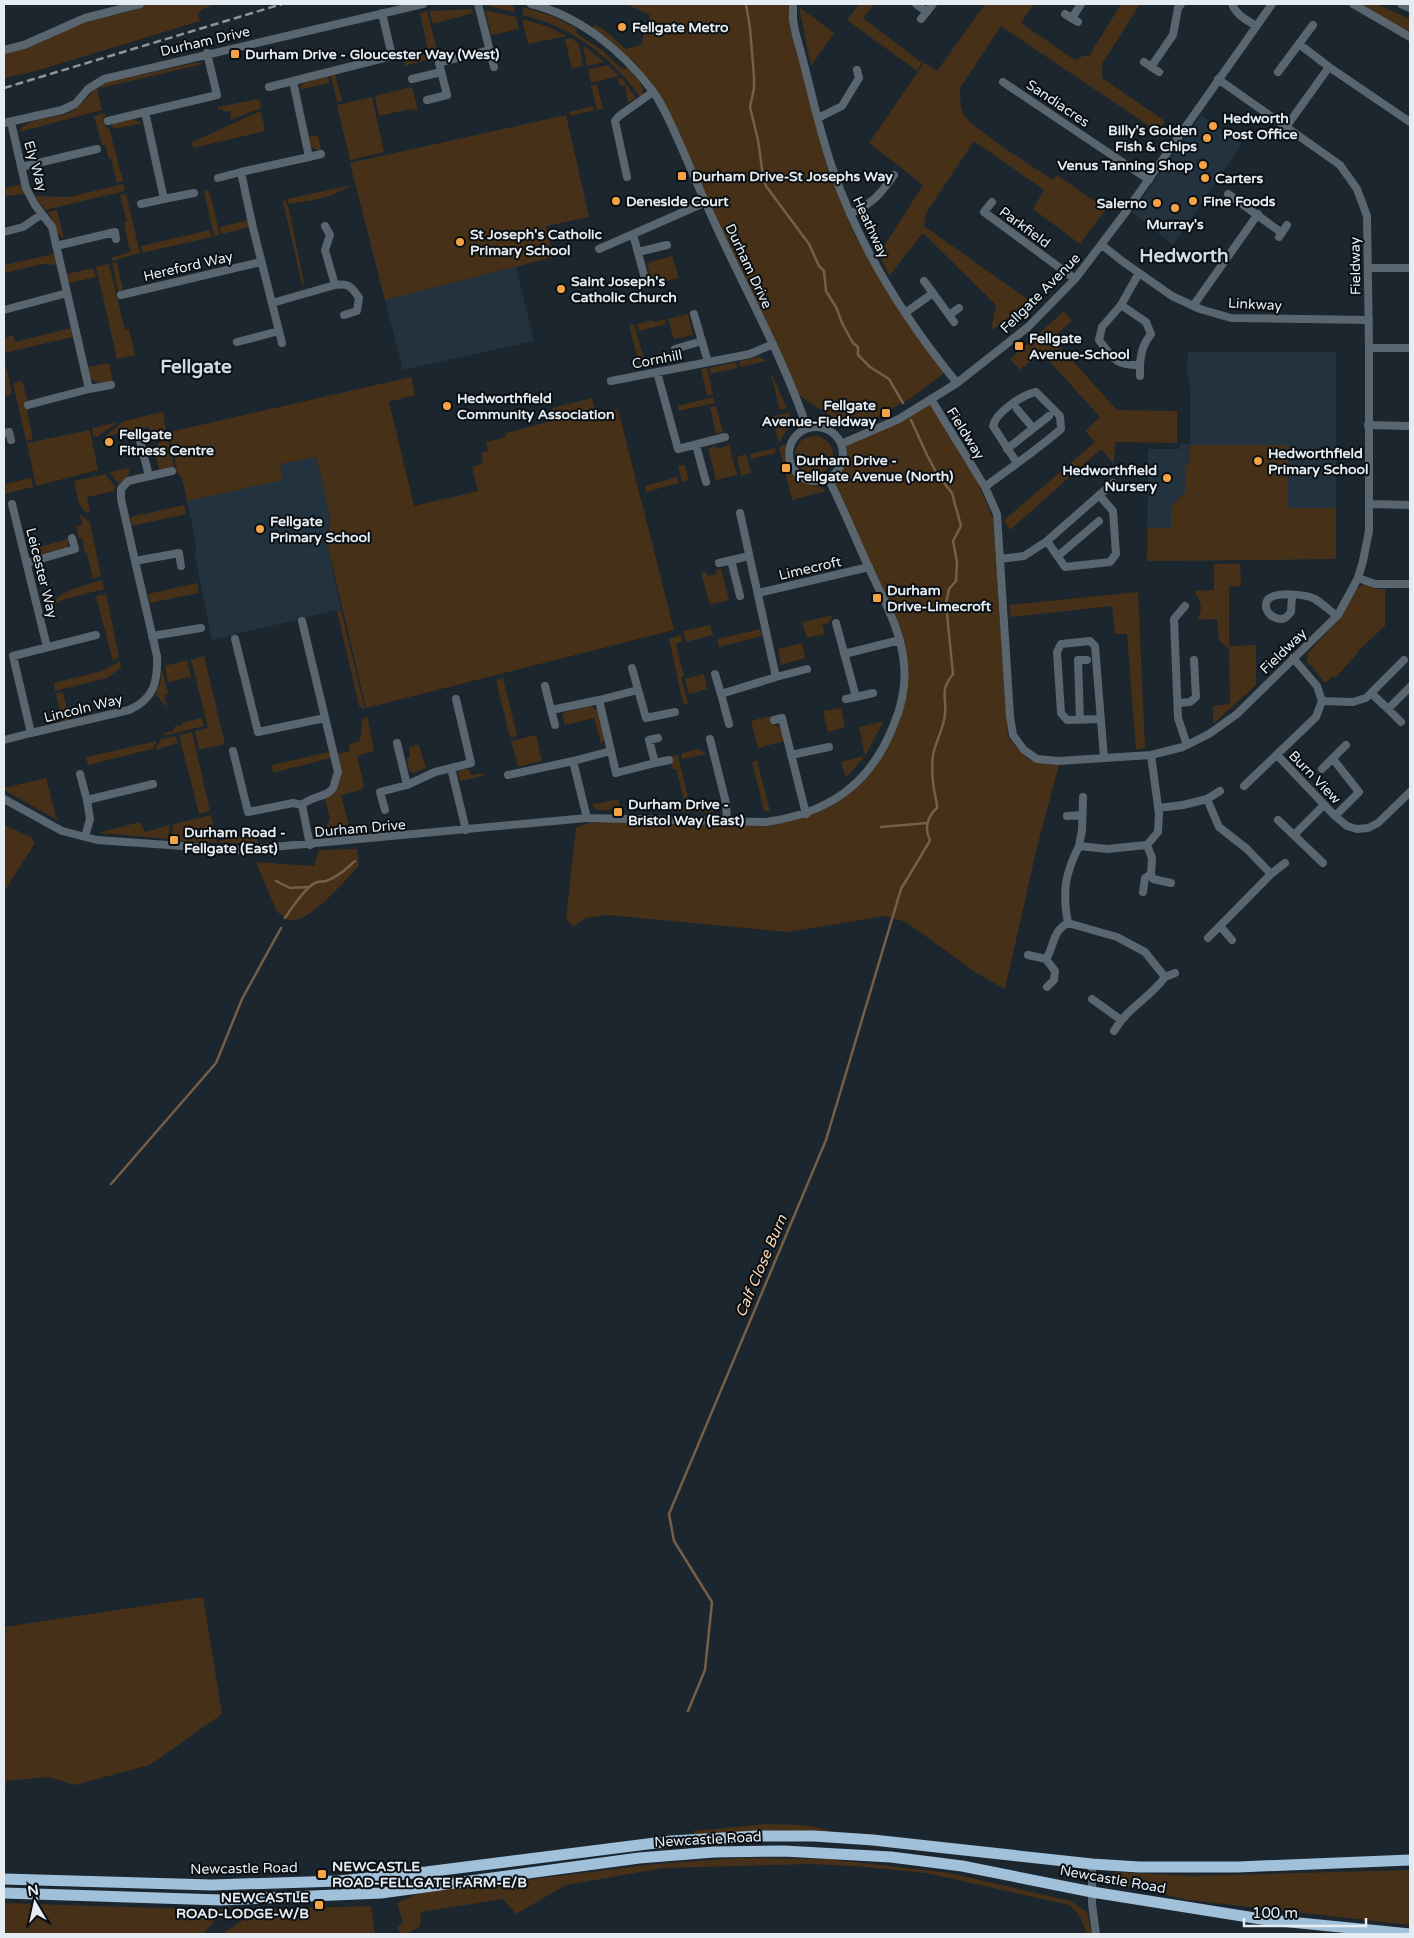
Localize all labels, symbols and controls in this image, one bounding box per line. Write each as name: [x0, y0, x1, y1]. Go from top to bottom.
place label: Fellgate Metro: [632, 19, 729, 36]
marker: Fellgate Metro: [616, 21, 628, 33]
street label: Durham Drive: [159, 23, 252, 60]
place label: Durham Drive - Gloucester Way (West): [245, 46, 499, 63]
marker: Durham Drive - Gloucester Way (West): [229, 48, 241, 60]
street label: Sandiacres: [1023, 76, 1093, 131]
place label: Hedworth Post Office: [1223, 110, 1298, 143]
marker: Hedworth Post Office: [1207, 120, 1219, 132]
place label: Billy's Golden Fish & Chips: [1108, 122, 1197, 155]
marker: Billy's Golden Fish & Chips: [1201, 132, 1213, 144]
street label: Ely Way: [20, 139, 51, 194]
place label: Venus Tanning Shop: [1058, 157, 1193, 174]
marker: Venus Tanning Shop: [1197, 159, 1209, 171]
place label: Durham Drive-St Josephs Way: [692, 168, 893, 185]
marker: Durham Drive-St Josephs Way: [676, 170, 688, 182]
place label: Carters: [1215, 170, 1263, 187]
marker: Carters: [1199, 172, 1211, 184]
place label: Deneside Court: [626, 193, 729, 210]
place label: Fine Foods: [1203, 193, 1276, 210]
street label: Heathway: [849, 194, 892, 261]
marker: Deneside Court: [610, 195, 622, 207]
place label: Salerno: [1097, 195, 1147, 212]
marker: Fine Foods: [1187, 195, 1199, 207]
marker: Salerno: [1151, 197, 1163, 209]
marker: Murray's: [1169, 202, 1181, 214]
street label: Parkfield: [996, 203, 1054, 252]
place label: Murray's: [1146, 216, 1204, 233]
street label: Durham Drive: [721, 221, 776, 311]
place label: St Joseph's Catholic Primary School: [470, 226, 603, 259]
marker: St Joseph's Catholic Primary School: [454, 236, 466, 248]
street label: Fieldway: [1346, 236, 1365, 295]
district label: Hedworth: [1139, 245, 1229, 267]
street label: Hereford Way: [142, 248, 235, 285]
street label: Fellgate Avenue: [997, 250, 1084, 337]
place label: Saint Joseph's Catholic Church: [571, 273, 677, 306]
marker: Saint Joseph's Catholic Church: [555, 283, 567, 295]
street label: Linkway: [1228, 295, 1283, 314]
place label: Fellgate Avenue-School: [1029, 330, 1130, 363]
marker: Fellgate Avenue-School: [1013, 340, 1025, 352]
street label: Cornhill: [630, 346, 684, 373]
district label: Fellgate: [160, 356, 232, 379]
place label: Hedworthfield Community Association: [457, 390, 615, 423]
place label: Fellgate Avenue-Fieldway: [762, 397, 876, 430]
marker: Hedworthfield Community Association: [441, 400, 453, 412]
street label: Fieldway: [943, 404, 988, 463]
marker: Fellgate Avenue-Fieldway: [880, 407, 892, 419]
place label: Fellgate Fitness Centre: [119, 426, 214, 459]
marker: Fellgate Fitness Centre: [103, 436, 115, 448]
place label: Hedworthfield Primary School: [1268, 445, 1369, 478]
place label: Durham Drive - Fellgate Avenue (North): [796, 452, 953, 485]
marker: Hedworthfield Primary School: [1252, 455, 1264, 467]
marker: Durham Drive - Fellgate Avenue (North): [780, 462, 792, 474]
place label: Hedworthfield Nursery: [1062, 462, 1157, 495]
marker: Hedworthfield Nursery: [1161, 472, 1173, 484]
place label: Fellgate Primary School: [270, 513, 371, 546]
marker: Fellgate Primary School: [254, 523, 266, 535]
street label: Leicester Way: [22, 526, 61, 621]
street label: Limecroft: [777, 553, 844, 584]
place label: Durham Drive-Limecroft: [887, 582, 992, 615]
marker: Durham Drive-Limecroft: [871, 592, 883, 604]
street label: Fieldway: [1256, 625, 1311, 678]
street label: Lincoln Way: [42, 690, 125, 726]
street label: Burn View: [1285, 747, 1344, 808]
place label: Durham Drive - Bristol Way (East): [628, 796, 744, 829]
marker: Durham Drive - Bristol Way (East): [612, 806, 624, 818]
street label: Durham Drive: [314, 816, 407, 841]
place label: Durham Road - Fellgate (East): [184, 824, 286, 857]
marker: Durham Road - Fellgate (East): [168, 834, 180, 846]
water label: Calf Close Burn: [731, 1211, 791, 1320]
street label: Newcastle Road: [654, 1828, 762, 1851]
place label: NEWCASTLE ROAD-FELLGATE FARM-E/B: [332, 1858, 527, 1891]
street label: Newcastle Road: [190, 1859, 298, 1878]
street label: Newcastle Road: [1059, 1862, 1167, 1897]
marker: NEWCASTLE ROAD-FELLGATE FARM-E/B: [316, 1868, 328, 1880]
north arrow: [10, 1878, 60, 1928]
text: N: [26, 1881, 40, 1900]
place label: NEWCASTLE ROAD-LODGE-W/B: [176, 1889, 309, 1922]
scale bar: [1244, 1896, 1366, 1928]
marker: NEWCASTLE ROAD-LODGE-W/B: [313, 1899, 325, 1911]
text: 100 m: [1252, 1904, 1298, 1922]

